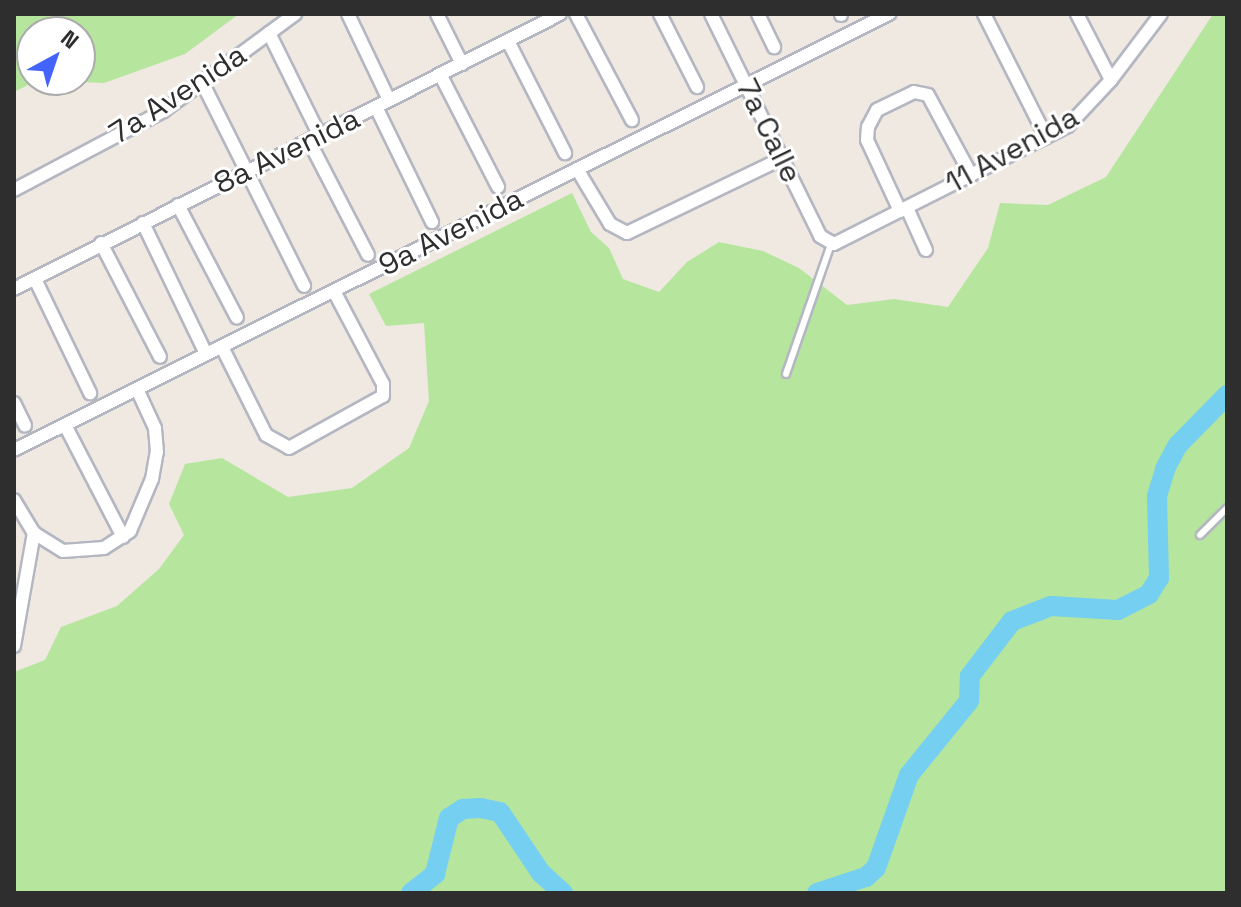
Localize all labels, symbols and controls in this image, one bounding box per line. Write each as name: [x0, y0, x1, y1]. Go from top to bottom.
north arrow: [16, 16, 96, 96]
text: N: [55, 24, 85, 55]
street label: 7a Avenida: [103, 36, 253, 152]
street label: 7a Calle: [729, 73, 809, 189]
street label: 11 Avenida: [939, 99, 1085, 201]
street label: 8a Avenida: [208, 100, 366, 202]
street label: 9a Avenida: [373, 180, 529, 284]

